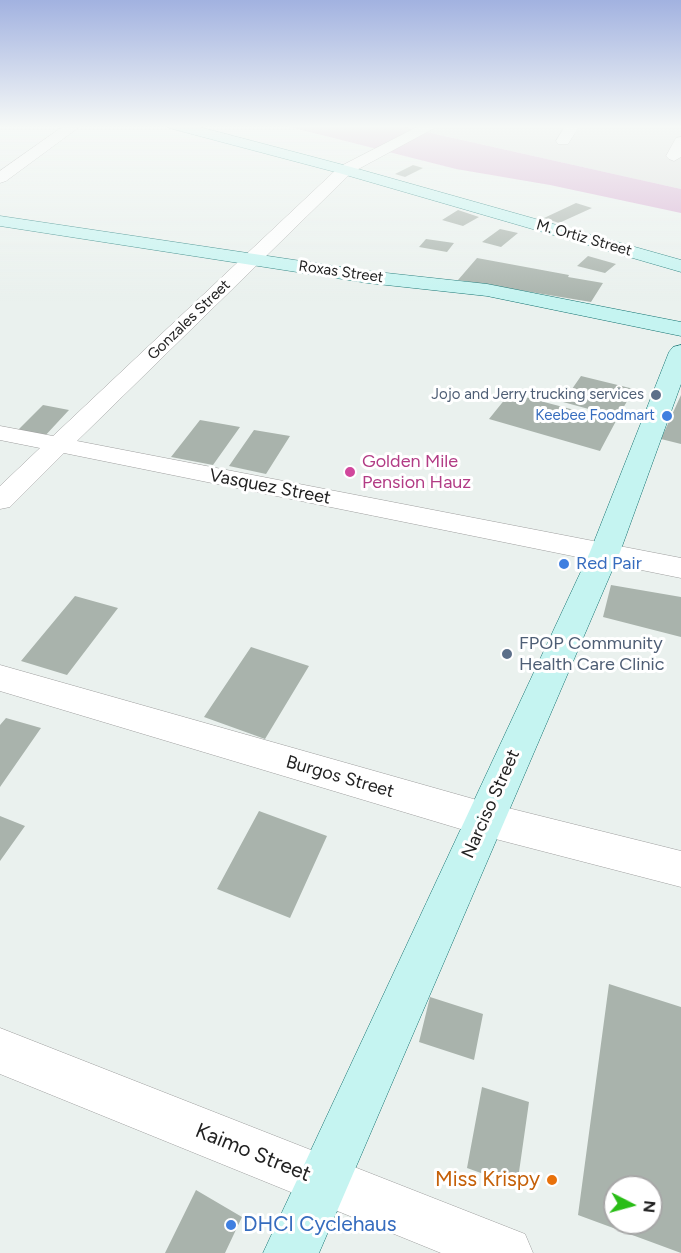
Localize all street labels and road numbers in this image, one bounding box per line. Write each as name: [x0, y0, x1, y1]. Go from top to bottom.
street label: M. Ortiz Street: [534, 216, 634, 260]
street label: Roxas Street: [297, 257, 385, 287]
street label: Gonzales Street: [144, 276, 234, 364]
street label: Vasquez Street: [207, 465, 333, 509]
street label: Narciso Street: [457, 746, 525, 862]
street label: Burgos Street: [283, 751, 397, 803]
street label: Kaimo Street: [192, 1118, 314, 1188]

